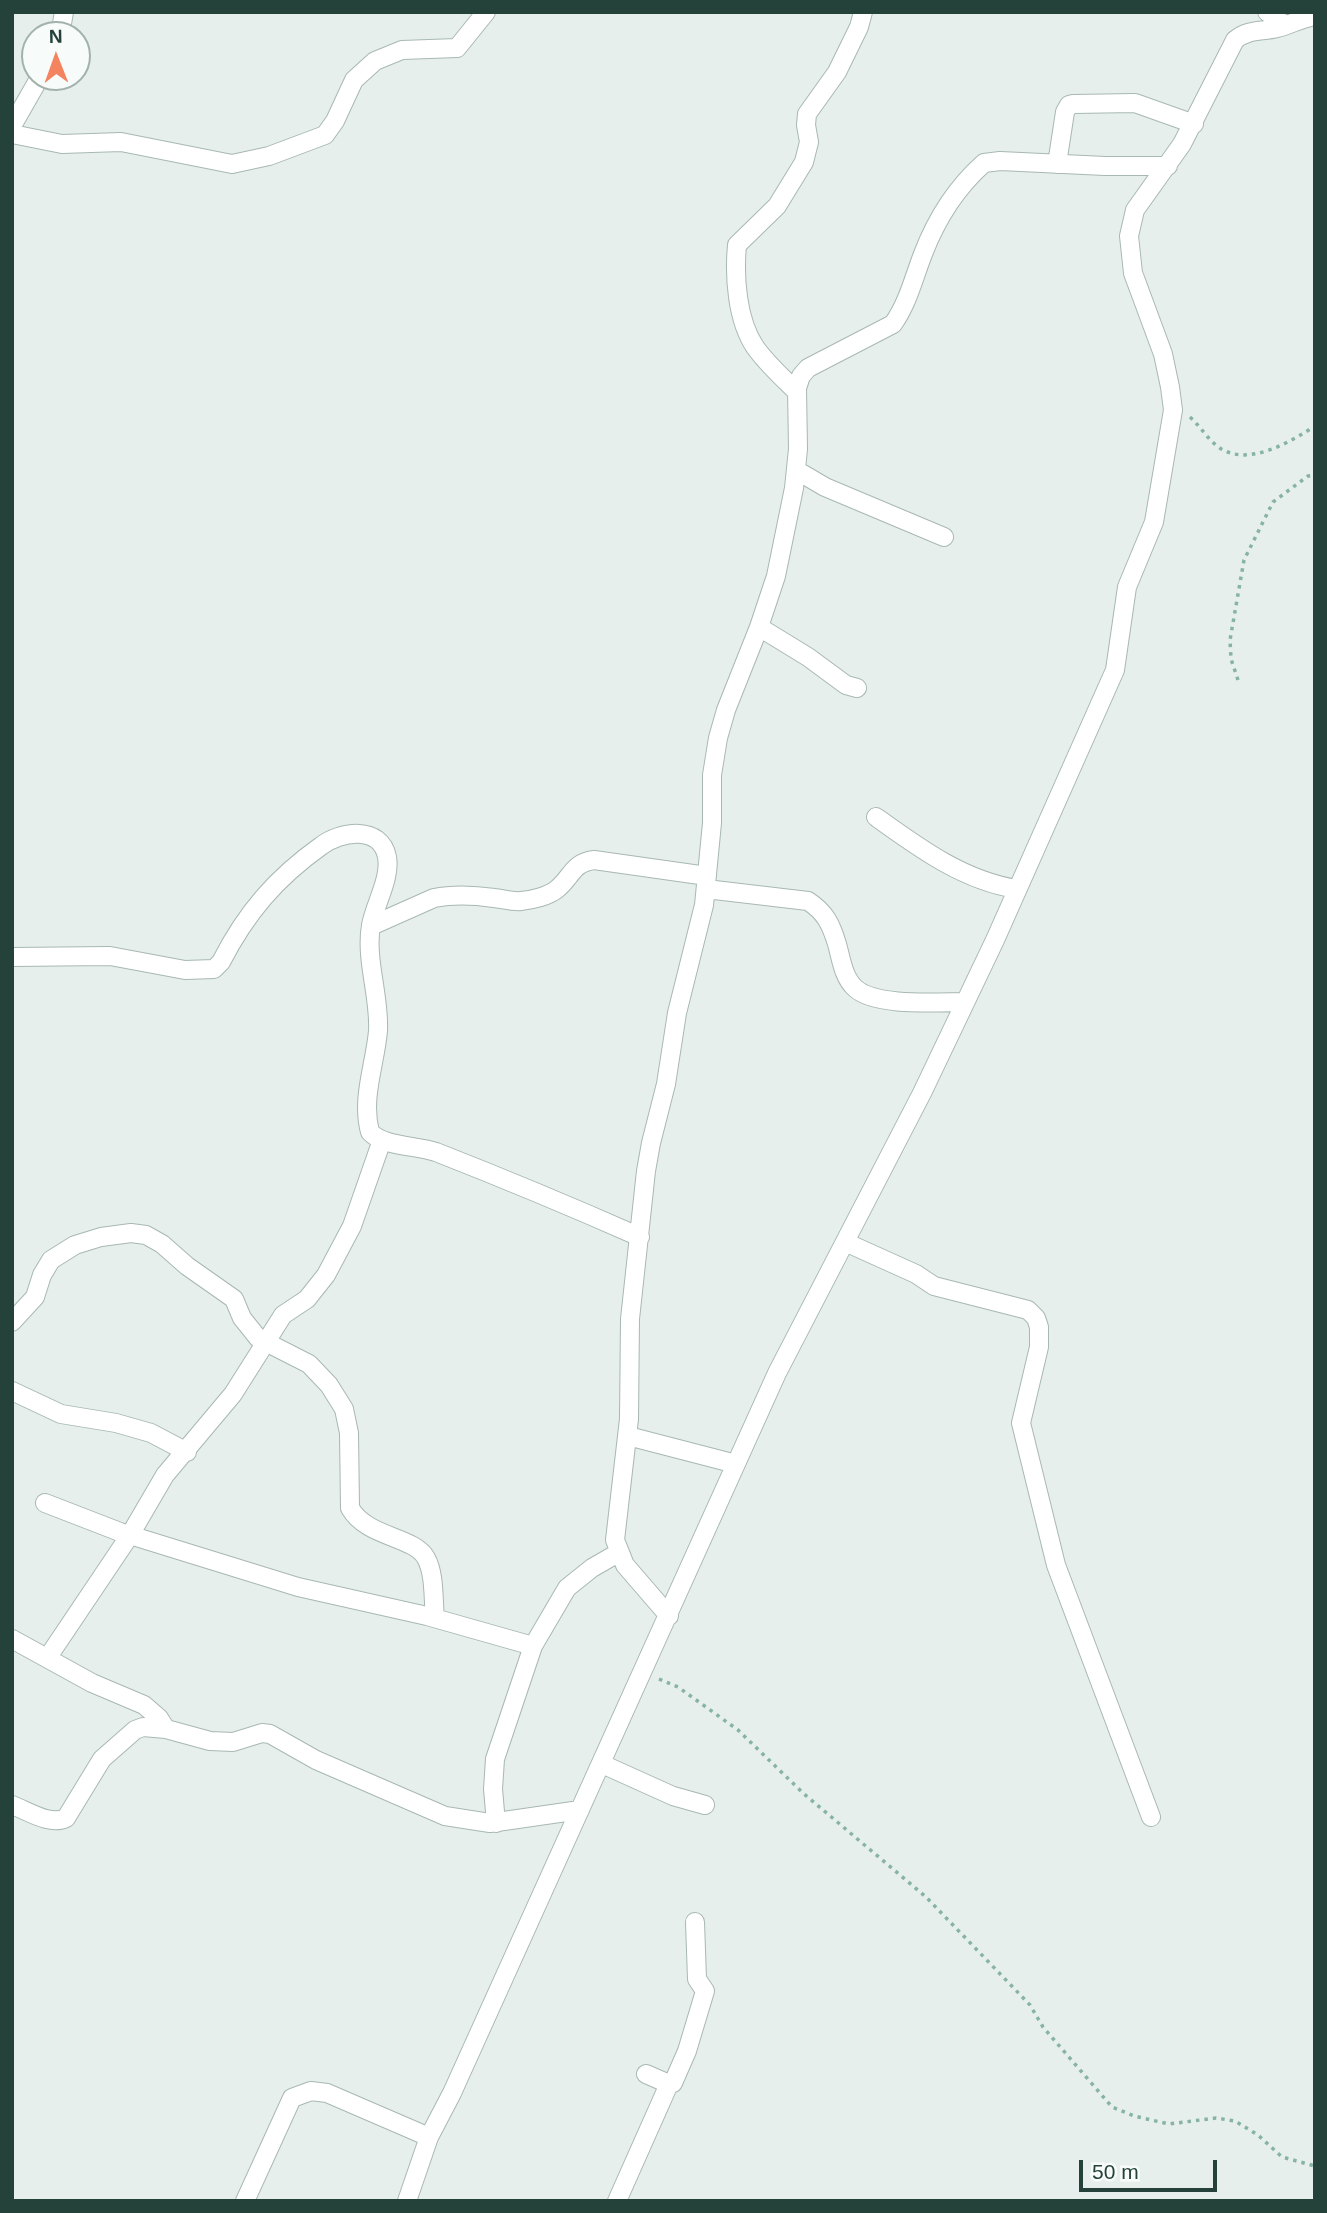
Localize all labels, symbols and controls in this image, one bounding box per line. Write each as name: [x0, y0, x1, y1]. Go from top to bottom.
north arrow: [21, 21, 91, 91]
text: N: [49, 26, 63, 47]
scale bar: [1082, 2146, 1220, 2190]
text: 50 m: [1092, 2160, 1139, 2183]

